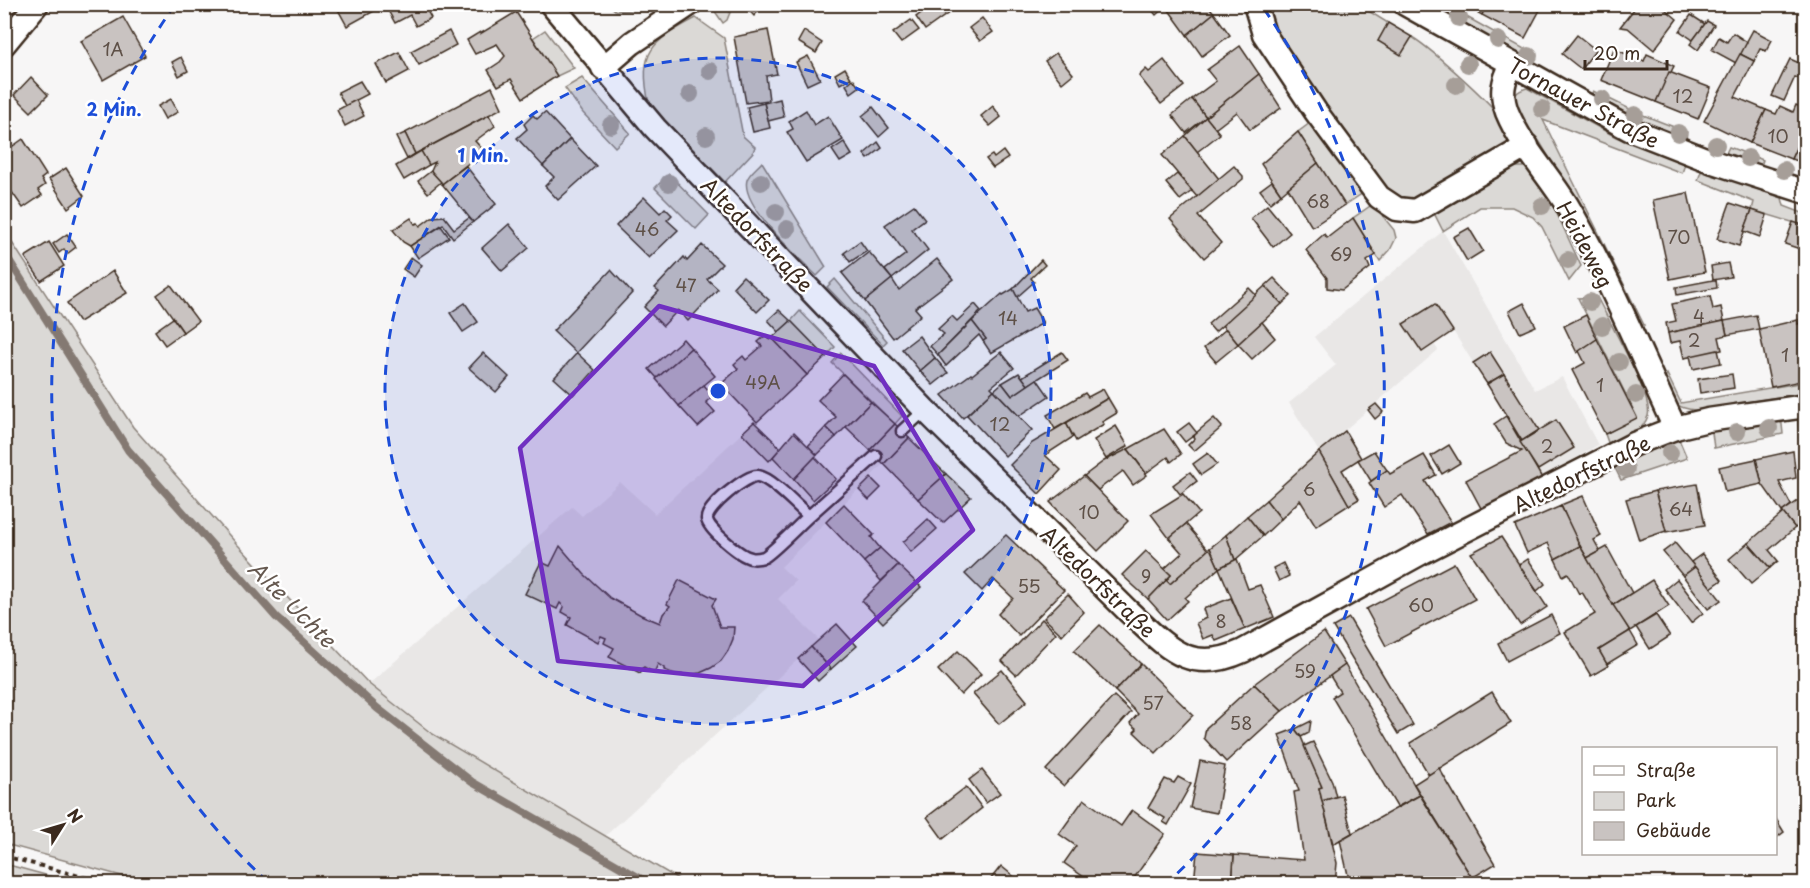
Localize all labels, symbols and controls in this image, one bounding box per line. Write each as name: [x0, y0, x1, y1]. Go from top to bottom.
scale bar: [1585, 33, 1668, 71]
house number: 1A: [102, 35, 124, 62]
text: 20 m: [1594, 39, 1640, 66]
street label: Tornauer Straße: [1503, 49, 1665, 155]
house number: 12: [1673, 82, 1693, 109]
text: 2 Min.: [86, 95, 142, 122]
house number: 10: [1767, 122, 1789, 149]
text: 1 Min.: [457, 141, 509, 168]
street label: Altedorfstraße: [694, 169, 822, 299]
house number: 68: [1306, 187, 1330, 214]
street label: Heideweg: [1550, 195, 1622, 293]
house number: 46: [635, 215, 659, 242]
house number: 70: [1668, 223, 1690, 250]
house number: 69: [1330, 240, 1352, 267]
house number: 47: [675, 271, 697, 298]
house number: 4: [1693, 302, 1705, 329]
house number: 14: [998, 304, 1018, 331]
house number: 2: [1688, 326, 1700, 353]
house number: 1: [1781, 341, 1789, 368]
house number: 49A: [745, 368, 781, 395]
house number: 1: [1596, 371, 1604, 398]
centre of rings: [708, 381, 728, 401]
house number: 12: [990, 410, 1010, 437]
street label: Altedorfstraße: [1507, 426, 1655, 520]
house number: 2: [1541, 432, 1553, 459]
house number: 6: [1303, 475, 1315, 502]
house number: 64: [1669, 495, 1693, 522]
house number: 10: [1078, 498, 1100, 525]
street label: Altedorfstraße: [1034, 517, 1164, 645]
water label: Alte Uchte: [242, 552, 345, 655]
house number: 9: [1141, 562, 1151, 589]
house number: 55: [1017, 572, 1041, 599]
house number: 60: [1408, 591, 1434, 618]
house number: 8: [1215, 607, 1227, 634]
house number: 59: [1294, 657, 1316, 684]
house number: 57: [1142, 689, 1164, 716]
house number: 58: [1230, 709, 1252, 736]
legend: [1582, 747, 1777, 855]
text: Straße: [1636, 756, 1696, 783]
text: Park: [1636, 786, 1676, 813]
north arrow: [33, 795, 93, 855]
text: N: [62, 803, 89, 828]
text: Gebäude: [1636, 816, 1711, 843]

